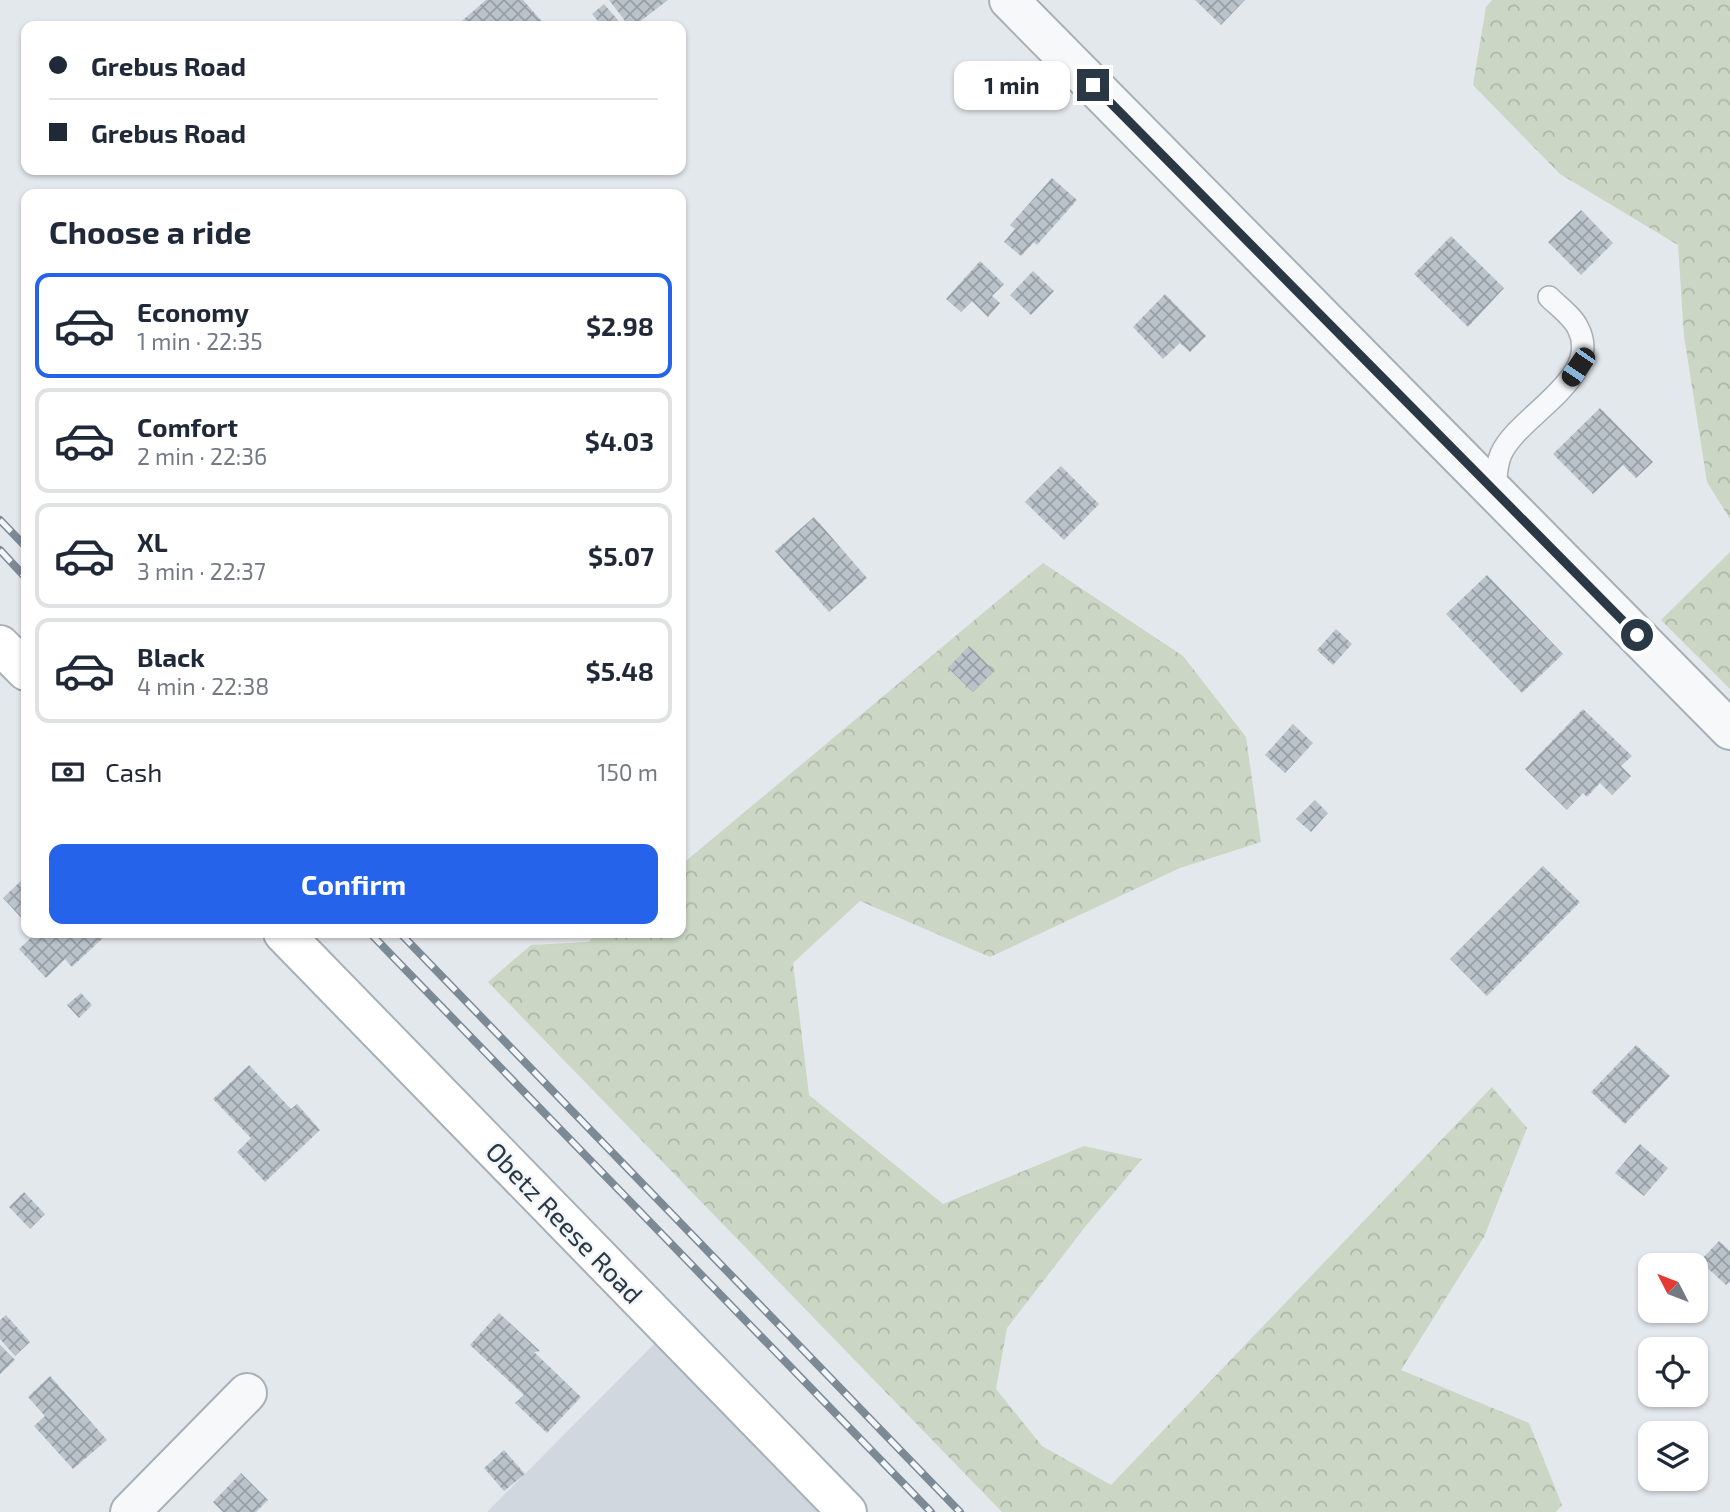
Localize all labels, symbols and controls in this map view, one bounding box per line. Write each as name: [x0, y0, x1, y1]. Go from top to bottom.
text: Grebus Road: [91, 50, 246, 81]
callout: 1 min: [953, 60, 1068, 110]
route end: [1077, 69, 1109, 101]
text: 1 min: [984, 71, 1040, 99]
text: Grebus Road: [91, 117, 246, 148]
text: Choose a ride: [49, 212, 252, 250]
icon: car: [53, 294, 116, 357]
text: Economy: [137, 296, 249, 327]
text: $2.98: [586, 310, 654, 341]
text: 1 min · 22:35: [137, 327, 263, 355]
car: [1558, 344, 1599, 390]
icon: car: [53, 409, 116, 472]
text: Comfort: [137, 411, 238, 442]
text: $4.03: [585, 425, 654, 456]
text: 2 min · 22:36: [137, 442, 267, 470]
icon: car: [53, 524, 116, 587]
text: XL: [137, 526, 168, 557]
text: $5.07: [588, 540, 654, 571]
text: 3 min · 22:37: [137, 557, 266, 585]
route start: [1621, 619, 1653, 651]
icon: car: [53, 639, 116, 702]
text: Black: [137, 641, 205, 672]
text: $5.48: [586, 655, 654, 686]
text: 4 min · 22:38: [137, 672, 269, 700]
icon: cash: [49, 753, 87, 791]
text: Cash: [105, 756, 162, 787]
text: 150 m: [597, 758, 658, 786]
button: Confirm: [49, 844, 658, 924]
street label: Obetz Reese Road: [480, 1135, 650, 1309]
north arrow: [1638, 1253, 1708, 1323]
map controls: [1638, 1253, 1708, 1491]
button: locate: [1638, 1337, 1708, 1407]
button: layers: [1638, 1421, 1708, 1491]

